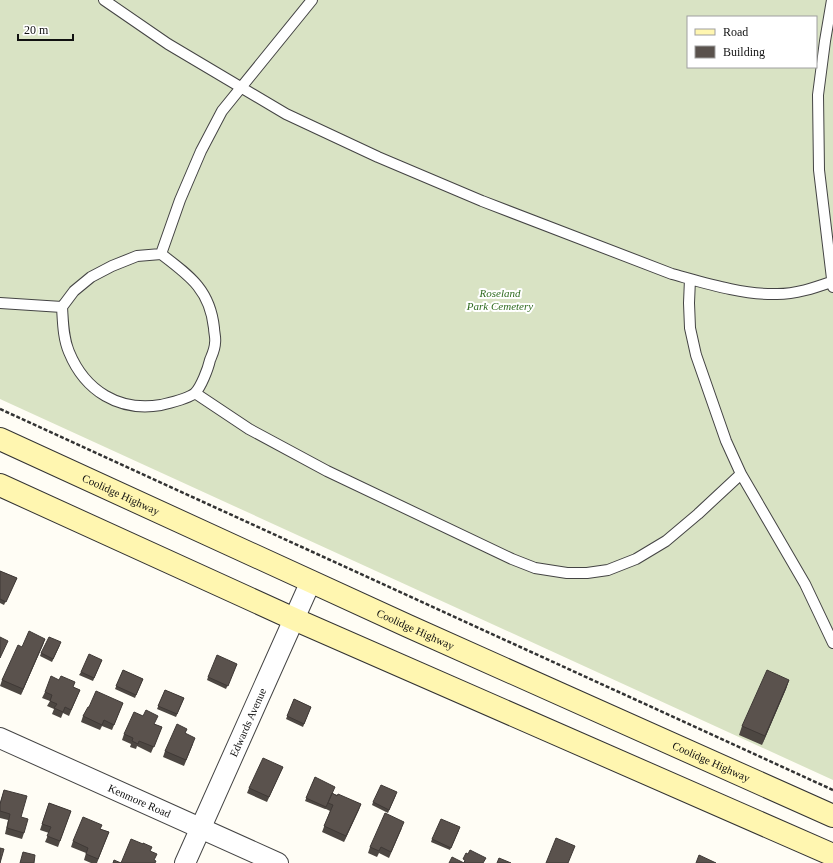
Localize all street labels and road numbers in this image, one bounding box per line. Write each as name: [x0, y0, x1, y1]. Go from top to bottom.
street label: Coolidge Highway: [80, 472, 162, 517]
street label: Coolidge Highway: [375, 607, 456, 652]
street label: Edwards Avenue: [227, 686, 268, 759]
street label: Coolidge Highway: [671, 739, 752, 784]
street label: Kenmore Road: [107, 782, 173, 820]

